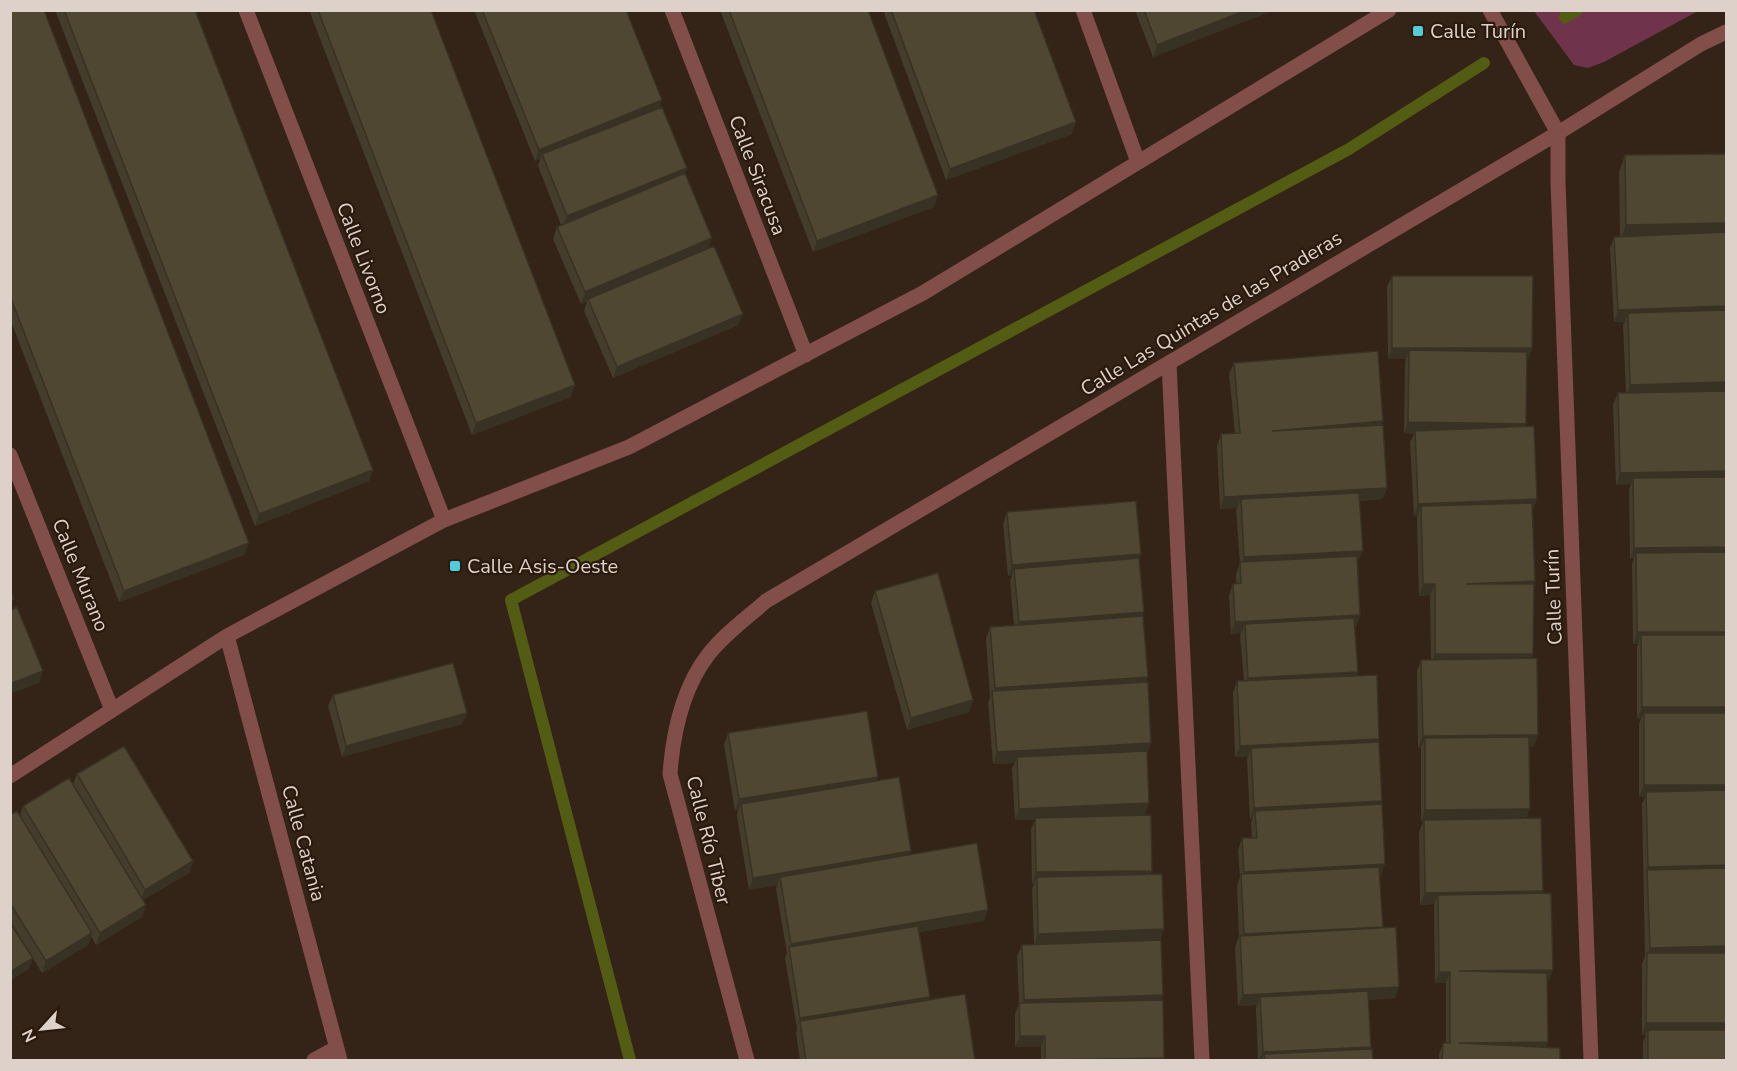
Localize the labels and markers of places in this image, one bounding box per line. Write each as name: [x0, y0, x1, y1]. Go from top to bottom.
place label: Calle Turín: [1430, 18, 1526, 45]
marker: Calle Turín: [1411, 24, 1425, 38]
place label: Calle Asis-Oeste: [467, 553, 618, 580]
marker: Calle Asis-Oeste: [448, 559, 462, 573]

